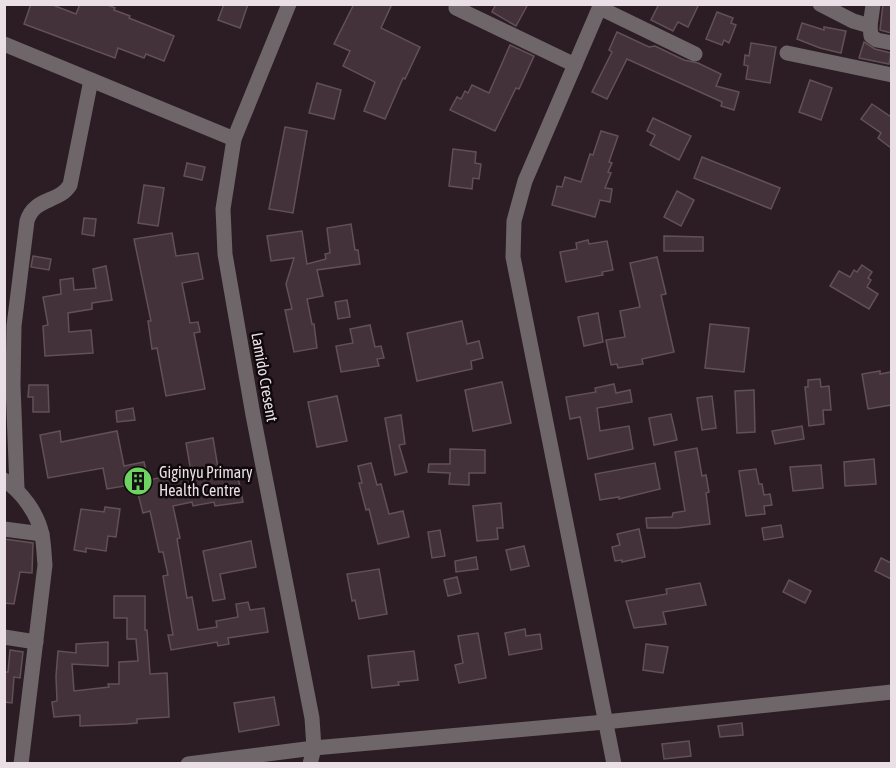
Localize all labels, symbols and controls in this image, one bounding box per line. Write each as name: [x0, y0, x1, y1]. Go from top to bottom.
street label: Lamido Cresent: [248, 331, 282, 424]
place label: Giginyu Primary Health Centre: [159, 463, 253, 499]
building icon: Giginyu Primary Health Centre: [122, 465, 154, 497]

